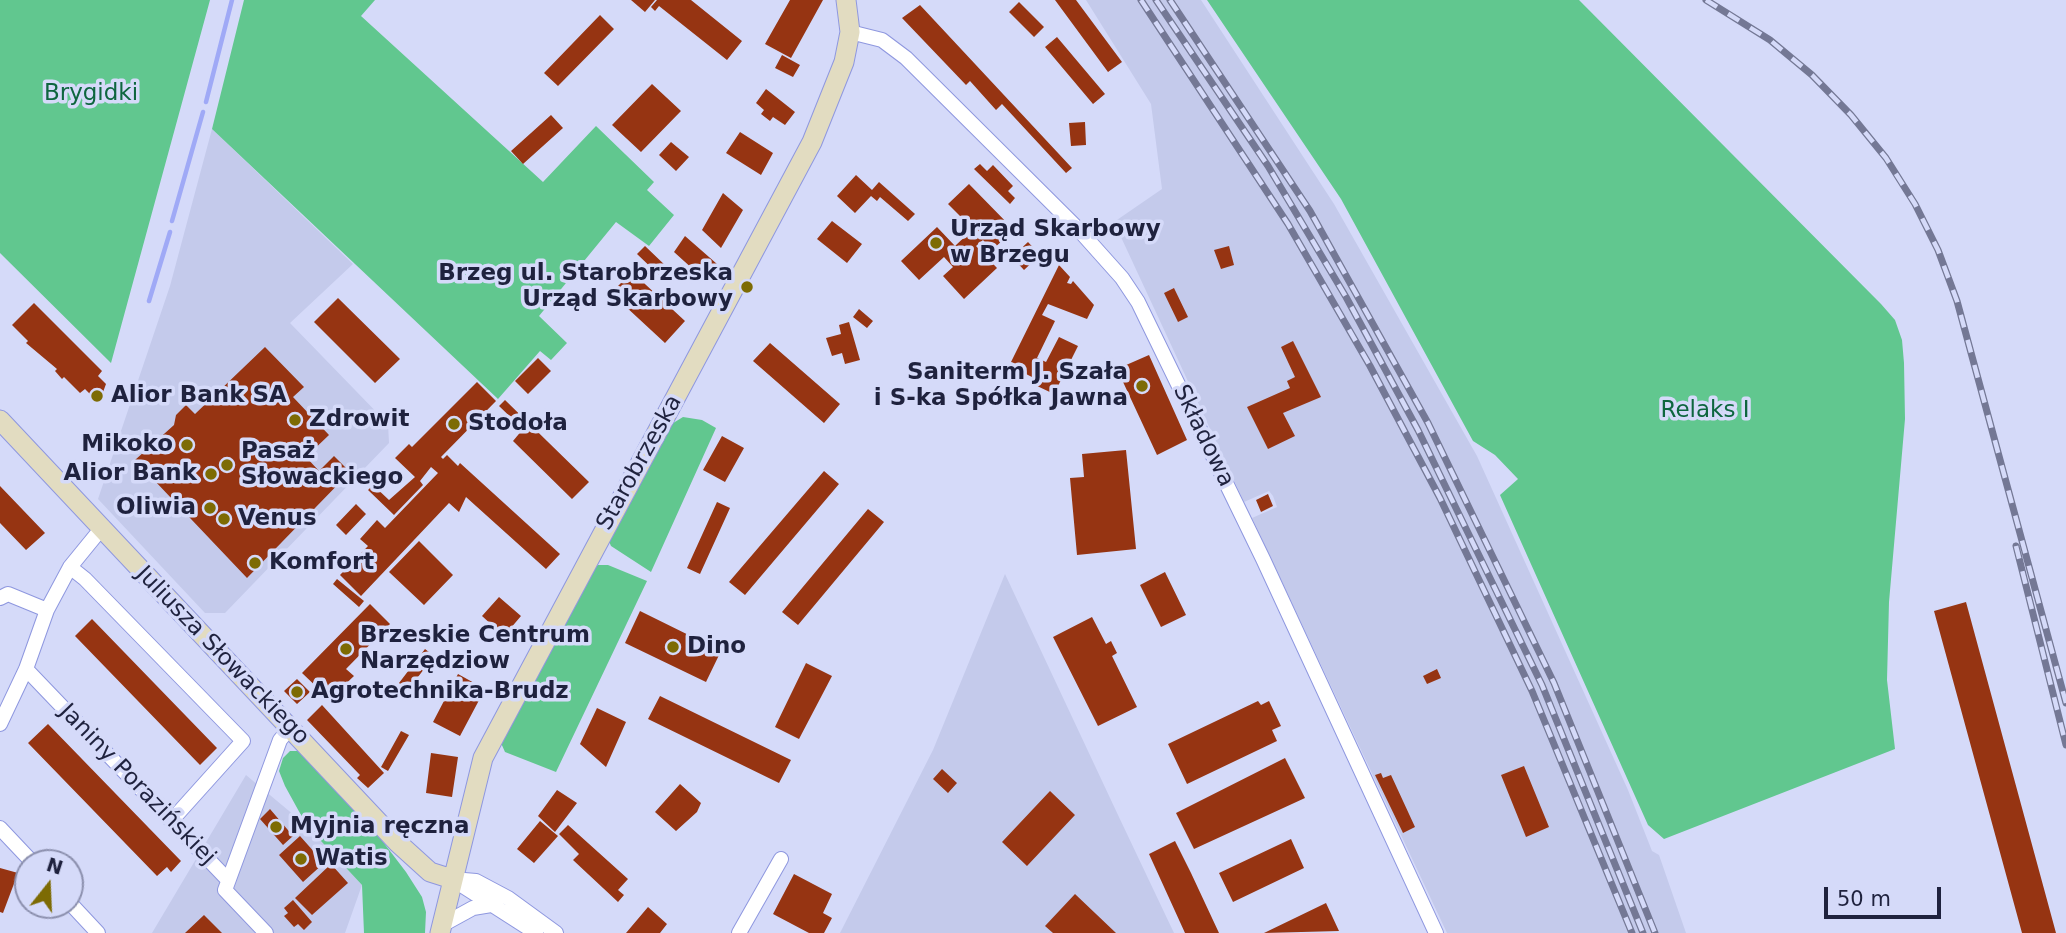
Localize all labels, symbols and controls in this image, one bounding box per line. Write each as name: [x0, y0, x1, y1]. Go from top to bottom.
park label: Brygidki: [44, 80, 138, 108]
place label: Urząd Skarbowy w Brzegu: [950, 216, 1161, 270]
marker: Urząd Skarbowy w Brzegu: [928, 235, 944, 251]
place label: Brzeg ul. Starobrzeska Urząd Skarbowy: [438, 260, 733, 314]
marker: Brzeg ul. Starobrzeska Urząd Skarbowy: [739, 279, 755, 295]
place label: Saniterm J. Szała i S-ka Spółka Jawna: [874, 359, 1128, 413]
marker: Saniterm J. Szała i S-ka Spółka Jawna: [1134, 378, 1150, 394]
street label: Składowa: [1166, 380, 1240, 492]
place label: Alior Bank SA: [111, 382, 287, 410]
marker: Alior Bank SA: [89, 388, 105, 404]
street label: Starobrzeska: [592, 391, 688, 535]
park label: Relaks I: [1661, 397, 1749, 425]
place label: Zdrowit: [309, 406, 409, 434]
place label: Stodoła: [468, 410, 568, 438]
marker: Zdrowit: [287, 412, 303, 428]
marker: Stodoła: [446, 416, 462, 432]
place label: Mikoko: [81, 431, 173, 459]
marker: Mikoko: [179, 437, 195, 453]
place label: Pasaż Słowackiego: [241, 438, 403, 492]
marker: Pasaż Słowackiego: [219, 457, 235, 473]
place label: Alior Bank: [64, 460, 197, 488]
marker: Alior Bank: [203, 466, 219, 482]
place label: Oliwia: [116, 494, 196, 522]
marker: Oliwia: [202, 500, 218, 516]
place label: Venus: [238, 505, 317, 533]
marker: Venus: [216, 511, 232, 527]
place label: Komfort: [269, 549, 374, 577]
marker: Komfort: [247, 555, 263, 571]
street label: Juliusza Słowackiego: [130, 561, 314, 751]
place label: Brzeskie Centrum Narzędziow: [360, 622, 590, 676]
place label: Dino: [687, 633, 746, 661]
marker: Dino: [665, 639, 681, 655]
marker: Brzeskie Centrum Narzędziow: [338, 641, 354, 657]
place label: Agrotechnika-Brudz: [311, 678, 569, 706]
marker: Agrotechnika-Brudz: [289, 684, 305, 700]
street label: Janiny Porazińskiej: [53, 699, 221, 871]
place label: Myjnia ręczna: [290, 813, 469, 841]
marker: Myjnia ręczna: [268, 819, 284, 835]
place label: Watis: [315, 845, 388, 873]
north arrow: [14, 849, 84, 919]
marker: Watis: [293, 851, 309, 867]
text: N: [44, 853, 66, 879]
scale bar: [1828, 874, 1945, 918]
text: 50 m: [1837, 887, 1891, 911]

